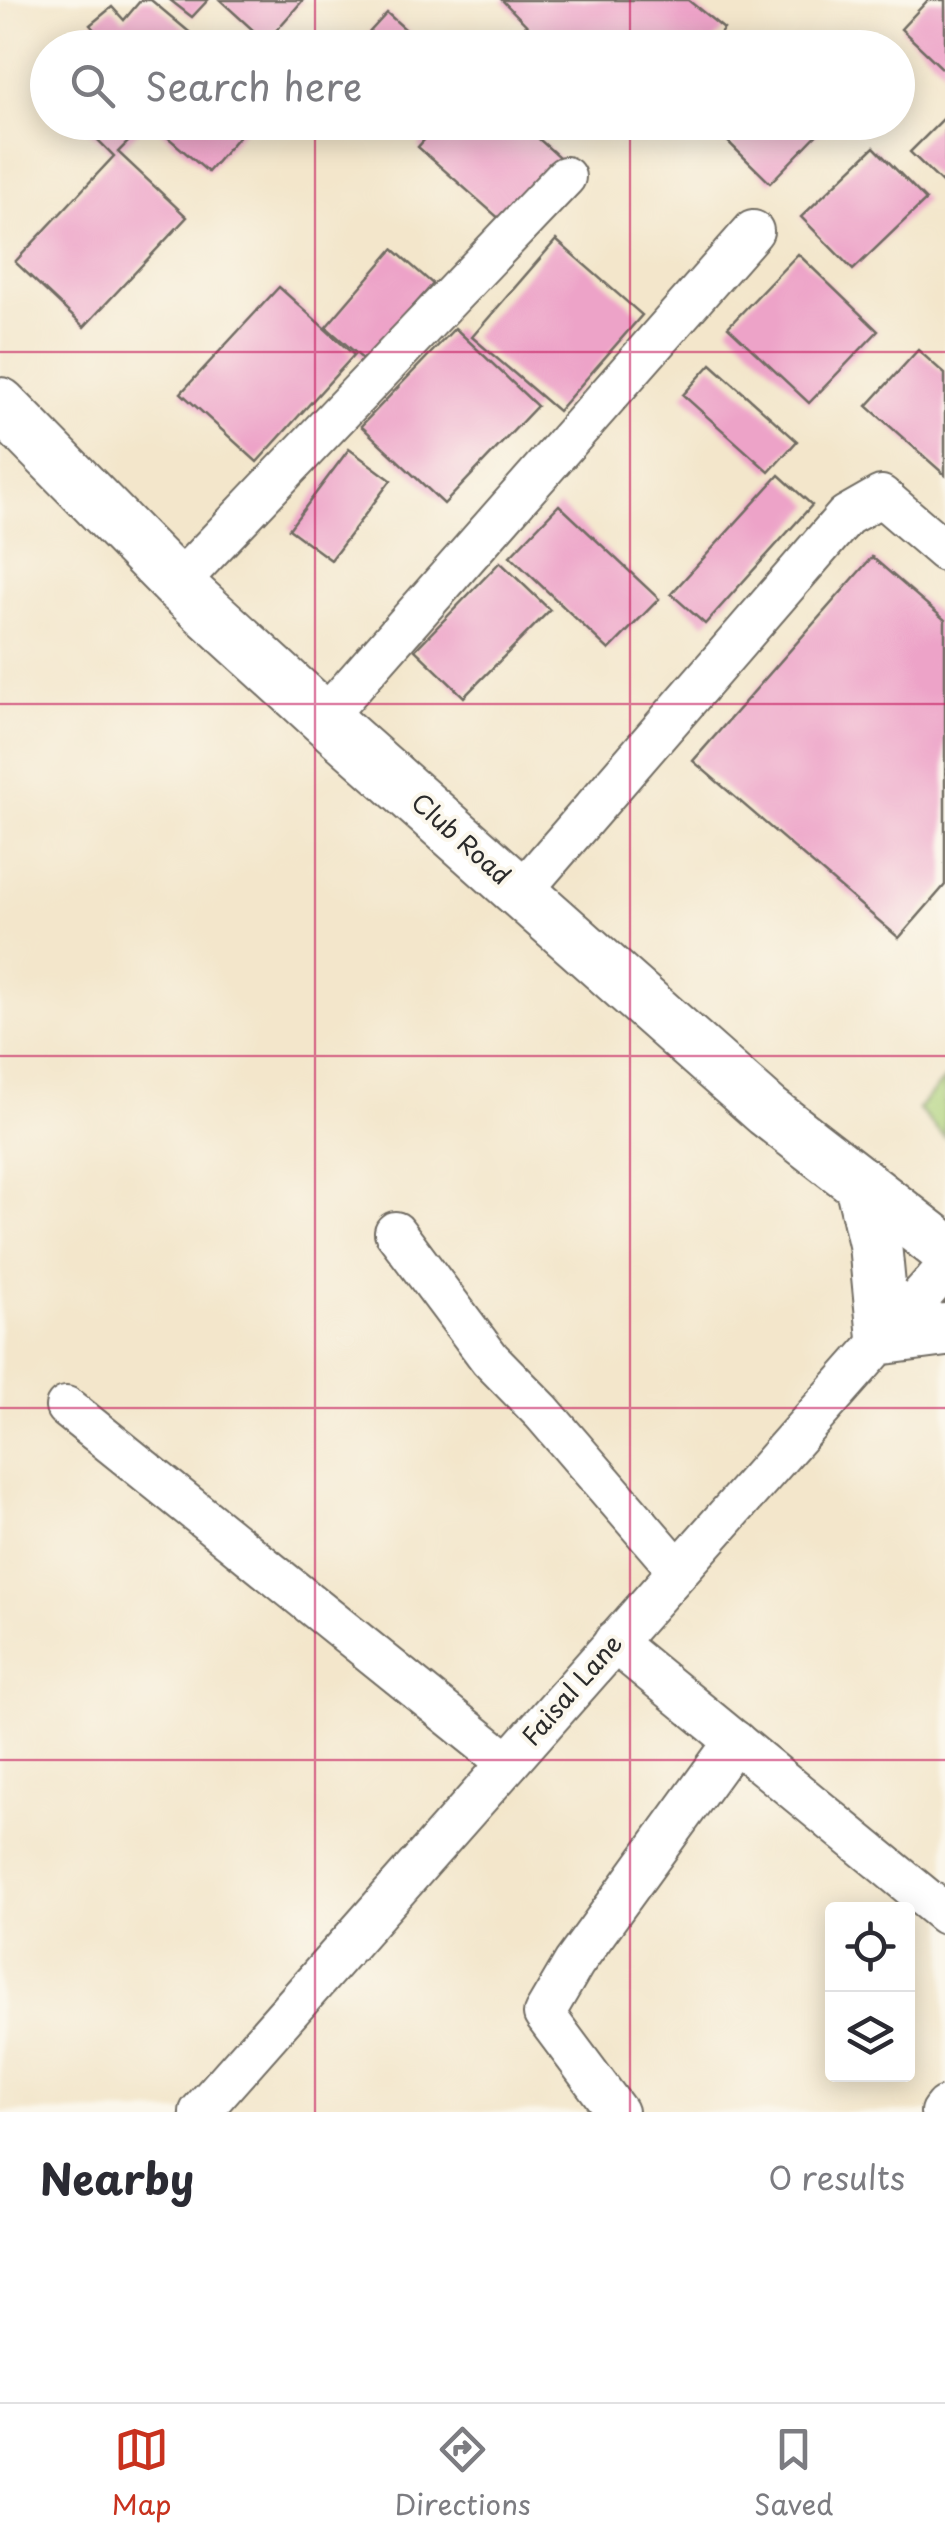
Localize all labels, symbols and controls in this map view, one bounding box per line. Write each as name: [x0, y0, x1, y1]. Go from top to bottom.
search box: [30, 30, 915, 140]
text: Search here: [145, 57, 362, 114]
icon: search: [65, 58, 120, 113]
street label: Club Road: [403, 783, 520, 893]
street label: Faisal Lane: [512, 1625, 631, 1754]
map controls: [825, 1902, 915, 2082]
button: locate: [825, 1902, 915, 1992]
button: layers: [825, 1992, 915, 2082]
text: Nearby: [40, 2146, 194, 2209]
text: 0 results: [769, 2153, 905, 2201]
tab: Map: [112, 2422, 171, 2525]
tab: Directions: [395, 2422, 531, 2525]
tab: Saved: [754, 2422, 833, 2525]

